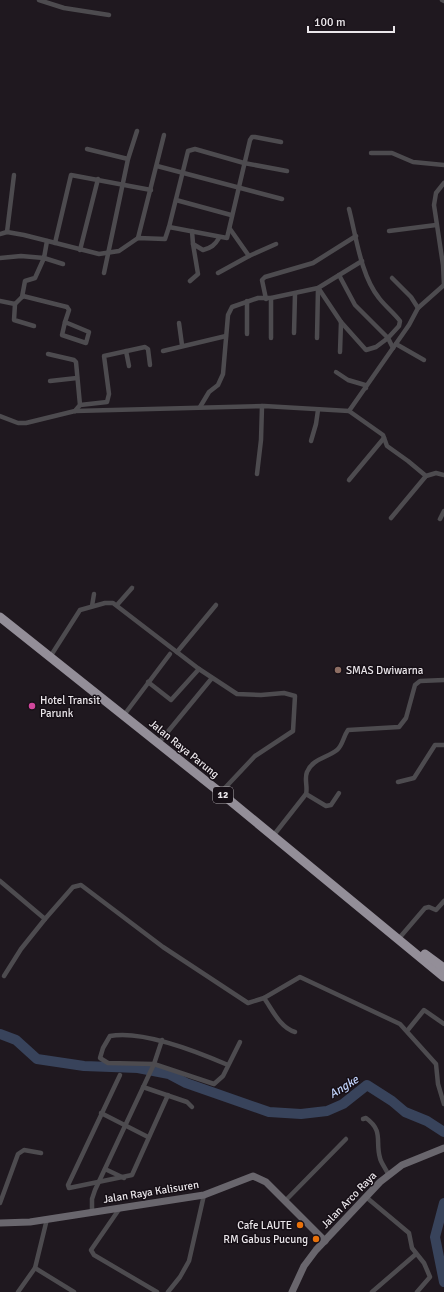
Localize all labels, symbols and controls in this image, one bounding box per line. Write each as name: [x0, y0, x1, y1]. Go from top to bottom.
scale bar: [308, 8, 394, 34]
text: 100 m: [314, 15, 346, 30]
place label: SMAS Dwiwarna: [346, 664, 424, 677]
marker: SMAS Dwiwarna: [333, 665, 343, 675]
place label: Hotel Transit Parunk: [40, 694, 100, 720]
marker: Hotel Transit Parunk: [27, 701, 37, 711]
street label: Jalan Raya Parung: [147, 717, 222, 781]
road number: 12: [213, 787, 233, 803]
water label: Angke: [326, 1072, 362, 1102]
street label: Jalan Arco Raya: [319, 1169, 380, 1231]
street label: Jalan Raya Kalisuren: [102, 1178, 200, 1206]
place label: Cafe LAUTE: [237, 1219, 292, 1232]
marker: Cafe LAUTE: [295, 1220, 305, 1230]
place label: RM Gabus Pucung: [223, 1233, 308, 1246]
marker: RM Gabus Pucung: [311, 1234, 321, 1244]

